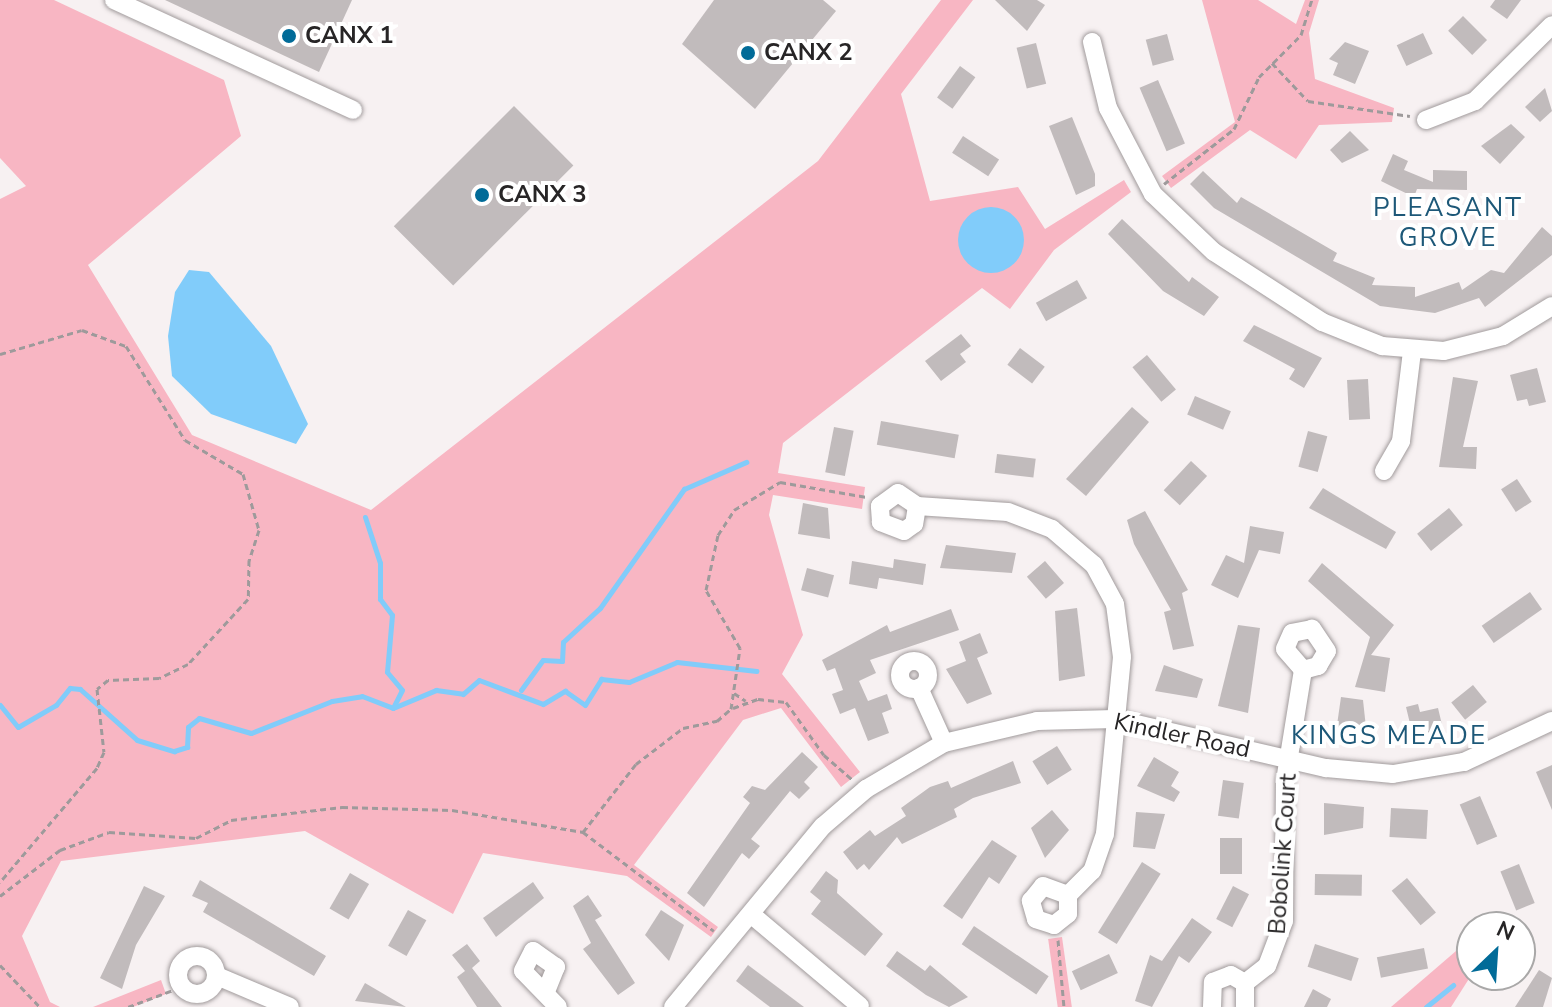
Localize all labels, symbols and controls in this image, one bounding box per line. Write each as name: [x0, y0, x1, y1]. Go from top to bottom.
place label: CANX 1: [305, 22, 394, 50]
marker: CANX 1: [280, 27, 298, 45]
place label: CANX 2: [764, 39, 853, 67]
marker: CANX 2: [739, 44, 757, 62]
place label: CANX 3: [498, 181, 587, 209]
marker: CANX 3: [473, 186, 491, 204]
district label: PLEASANT GROVE: [1373, 192, 1523, 254]
street label: Kindler Road: [1111, 708, 1253, 764]
district label: KINGS MEADE: [1291, 720, 1487, 752]
street label: Bobolink Court: [1263, 773, 1303, 935]
north arrow: [1456, 911, 1536, 991]
text: N: [1491, 914, 1519, 948]

